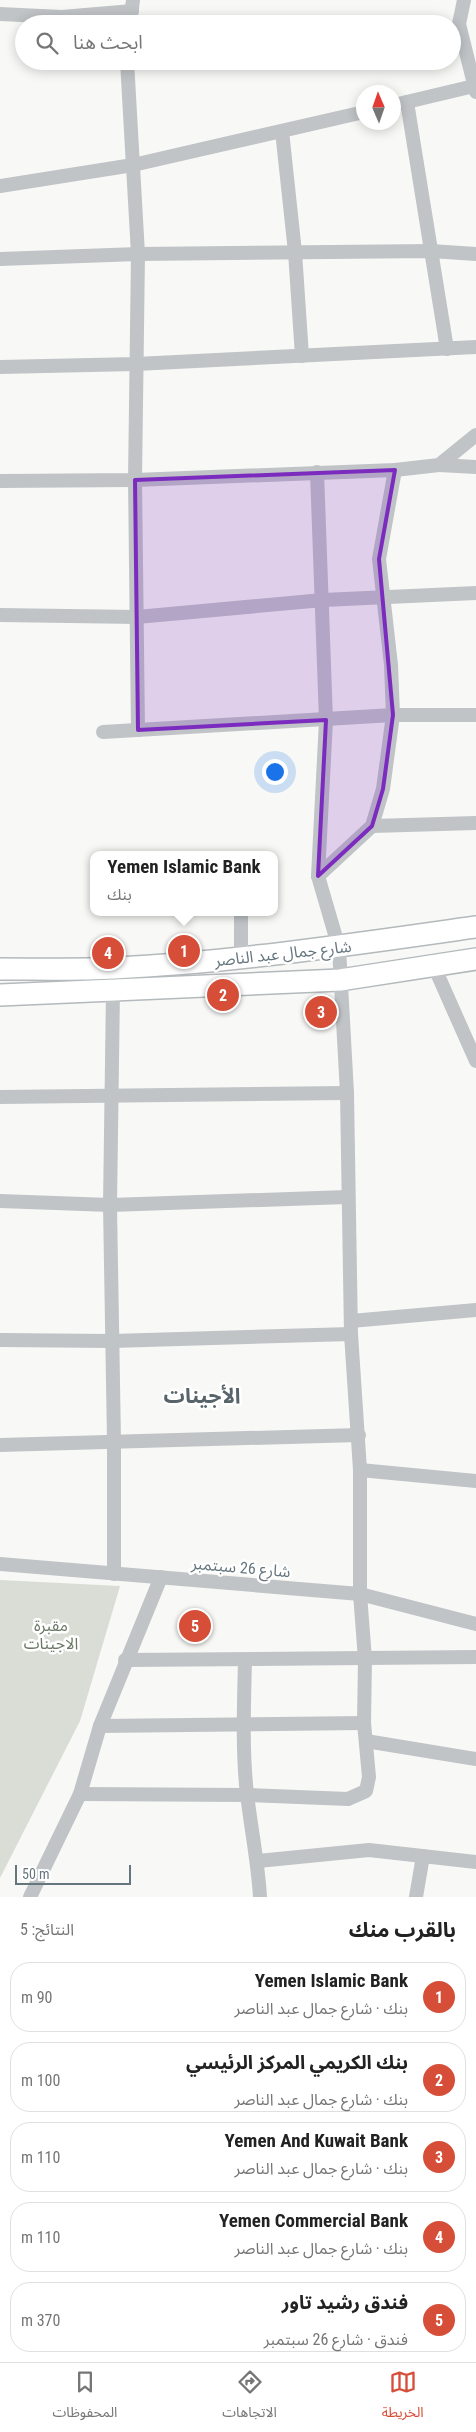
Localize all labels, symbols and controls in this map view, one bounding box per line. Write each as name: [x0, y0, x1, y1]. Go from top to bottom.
search box: [15, 15, 461, 70]
icon: search: [33, 29, 61, 57]
text: ابحث هنا: [73, 31, 143, 54]
north arrow: [356, 85, 401, 130]
your location: [262, 759, 288, 785]
popup: [90, 851, 278, 916]
text: Yemen Islamic Bank: [107, 855, 261, 878]
text: بنك: [107, 885, 132, 904]
pin: 1: [168, 932, 200, 970]
pin: 4: [92, 934, 124, 972]
street label: شارع جمال عبد الناصر: [213, 937, 353, 973]
pin: 2: [207, 976, 239, 1014]
pin: 3: [305, 993, 337, 1031]
district label: الأجينات: [163, 1384, 241, 1408]
street label: شارع 26 سبتمبر: [189, 1554, 291, 1584]
pin: 5: [179, 1607, 211, 1645]
park label: مقبرة الاجينات: [24, 1616, 78, 1653]
scale bar: [15, 1862, 131, 1885]
text: 50 m: [22, 1866, 50, 1882]
text: بالقرب منك: [349, 1918, 456, 1942]
text: النتائج: 5: [20, 1920, 74, 1939]
text: Yemen Islamic Bank: [255, 1969, 408, 1992]
text: 90 m: [21, 1988, 53, 2007]
text: 1: [435, 1988, 443, 2007]
text: بنك · شارع جمال عبد الناصر: [235, 1999, 408, 2018]
text: بنك الكريمي المركز الرئيسي: [186, 2051, 408, 2074]
text: 100 m: [21, 2071, 60, 2090]
text: 2: [435, 2071, 443, 2090]
text: بنك · شارع جمال عبد الناصر: [235, 2090, 408, 2109]
text: Yemen And Kuwait Bank: [225, 2129, 408, 2152]
text: 110 m: [21, 2148, 60, 2167]
text: 3: [435, 2148, 443, 2167]
text: بنك · شارع جمال عبد الناصر: [235, 2159, 408, 2178]
text: Yemen Commercial Bank: [219, 2209, 408, 2232]
text: 110 m: [21, 2228, 60, 2247]
text: 4: [435, 2228, 443, 2247]
text: بنك · شارع جمال عبد الناصر: [235, 2239, 408, 2258]
text: فندق رشيد تاور: [282, 2291, 408, 2314]
text: 370 m: [21, 2311, 60, 2330]
text: 5: [435, 2311, 443, 2330]
text: فندق · شارع 26 سبتمبر: [264, 2330, 408, 2349]
tab: المحفوظات: [52, 2368, 117, 2427]
tab: الاتجاهات: [222, 2368, 277, 2427]
tab: الخريطة: [382, 2368, 424, 2427]

